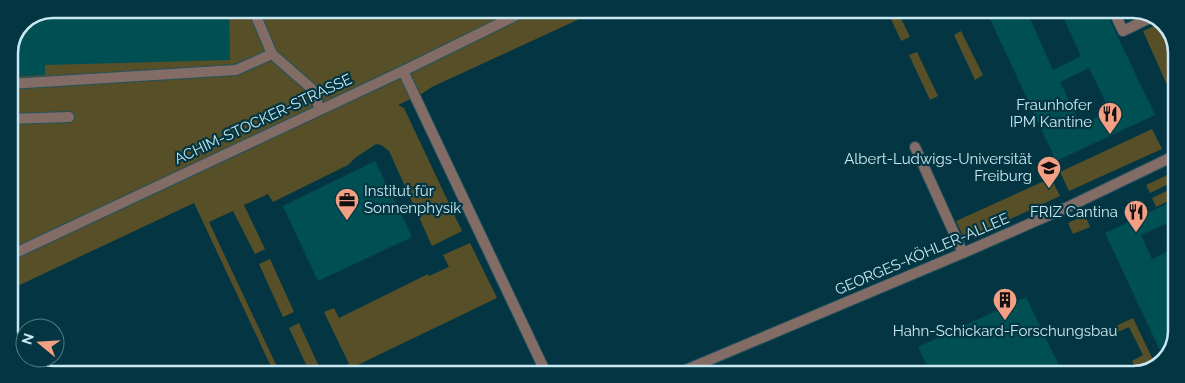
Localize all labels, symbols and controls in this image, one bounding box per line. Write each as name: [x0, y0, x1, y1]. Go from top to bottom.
street label: ACHIM-STOCKER-STRASSE: [171, 70, 355, 168]
place label: Fraunhofer IPM Kantine: [1010, 96, 1093, 131]
restaurant icon: Fraunhofer IPM Kantine: [1097, 101, 1123, 135]
place label: Albert-Ludwigs-Universität Freiburg: [844, 150, 1032, 185]
school or university icon: Albert-Ludwigs-Universität Freiburg: [1036, 155, 1062, 189]
place label: Institut für Sonnenphysik: [364, 182, 461, 217]
office icon: Institut für Sonnenphysik: [334, 187, 360, 221]
restaurant icon: FRIZ Cantina: [1123, 199, 1149, 233]
place label: FRIZ Cantina: [1030, 203, 1118, 221]
street label: GEORGES-KÖHLER-ALLEE: [832, 208, 1012, 299]
building icon: Hahn-Schickard-Forschungsbau: [992, 287, 1018, 321]
north arrow: [15, 318, 65, 368]
place label: Hahn-Schickard-Forschungsbau: [893, 322, 1117, 340]
text: N: [18, 331, 37, 347]

